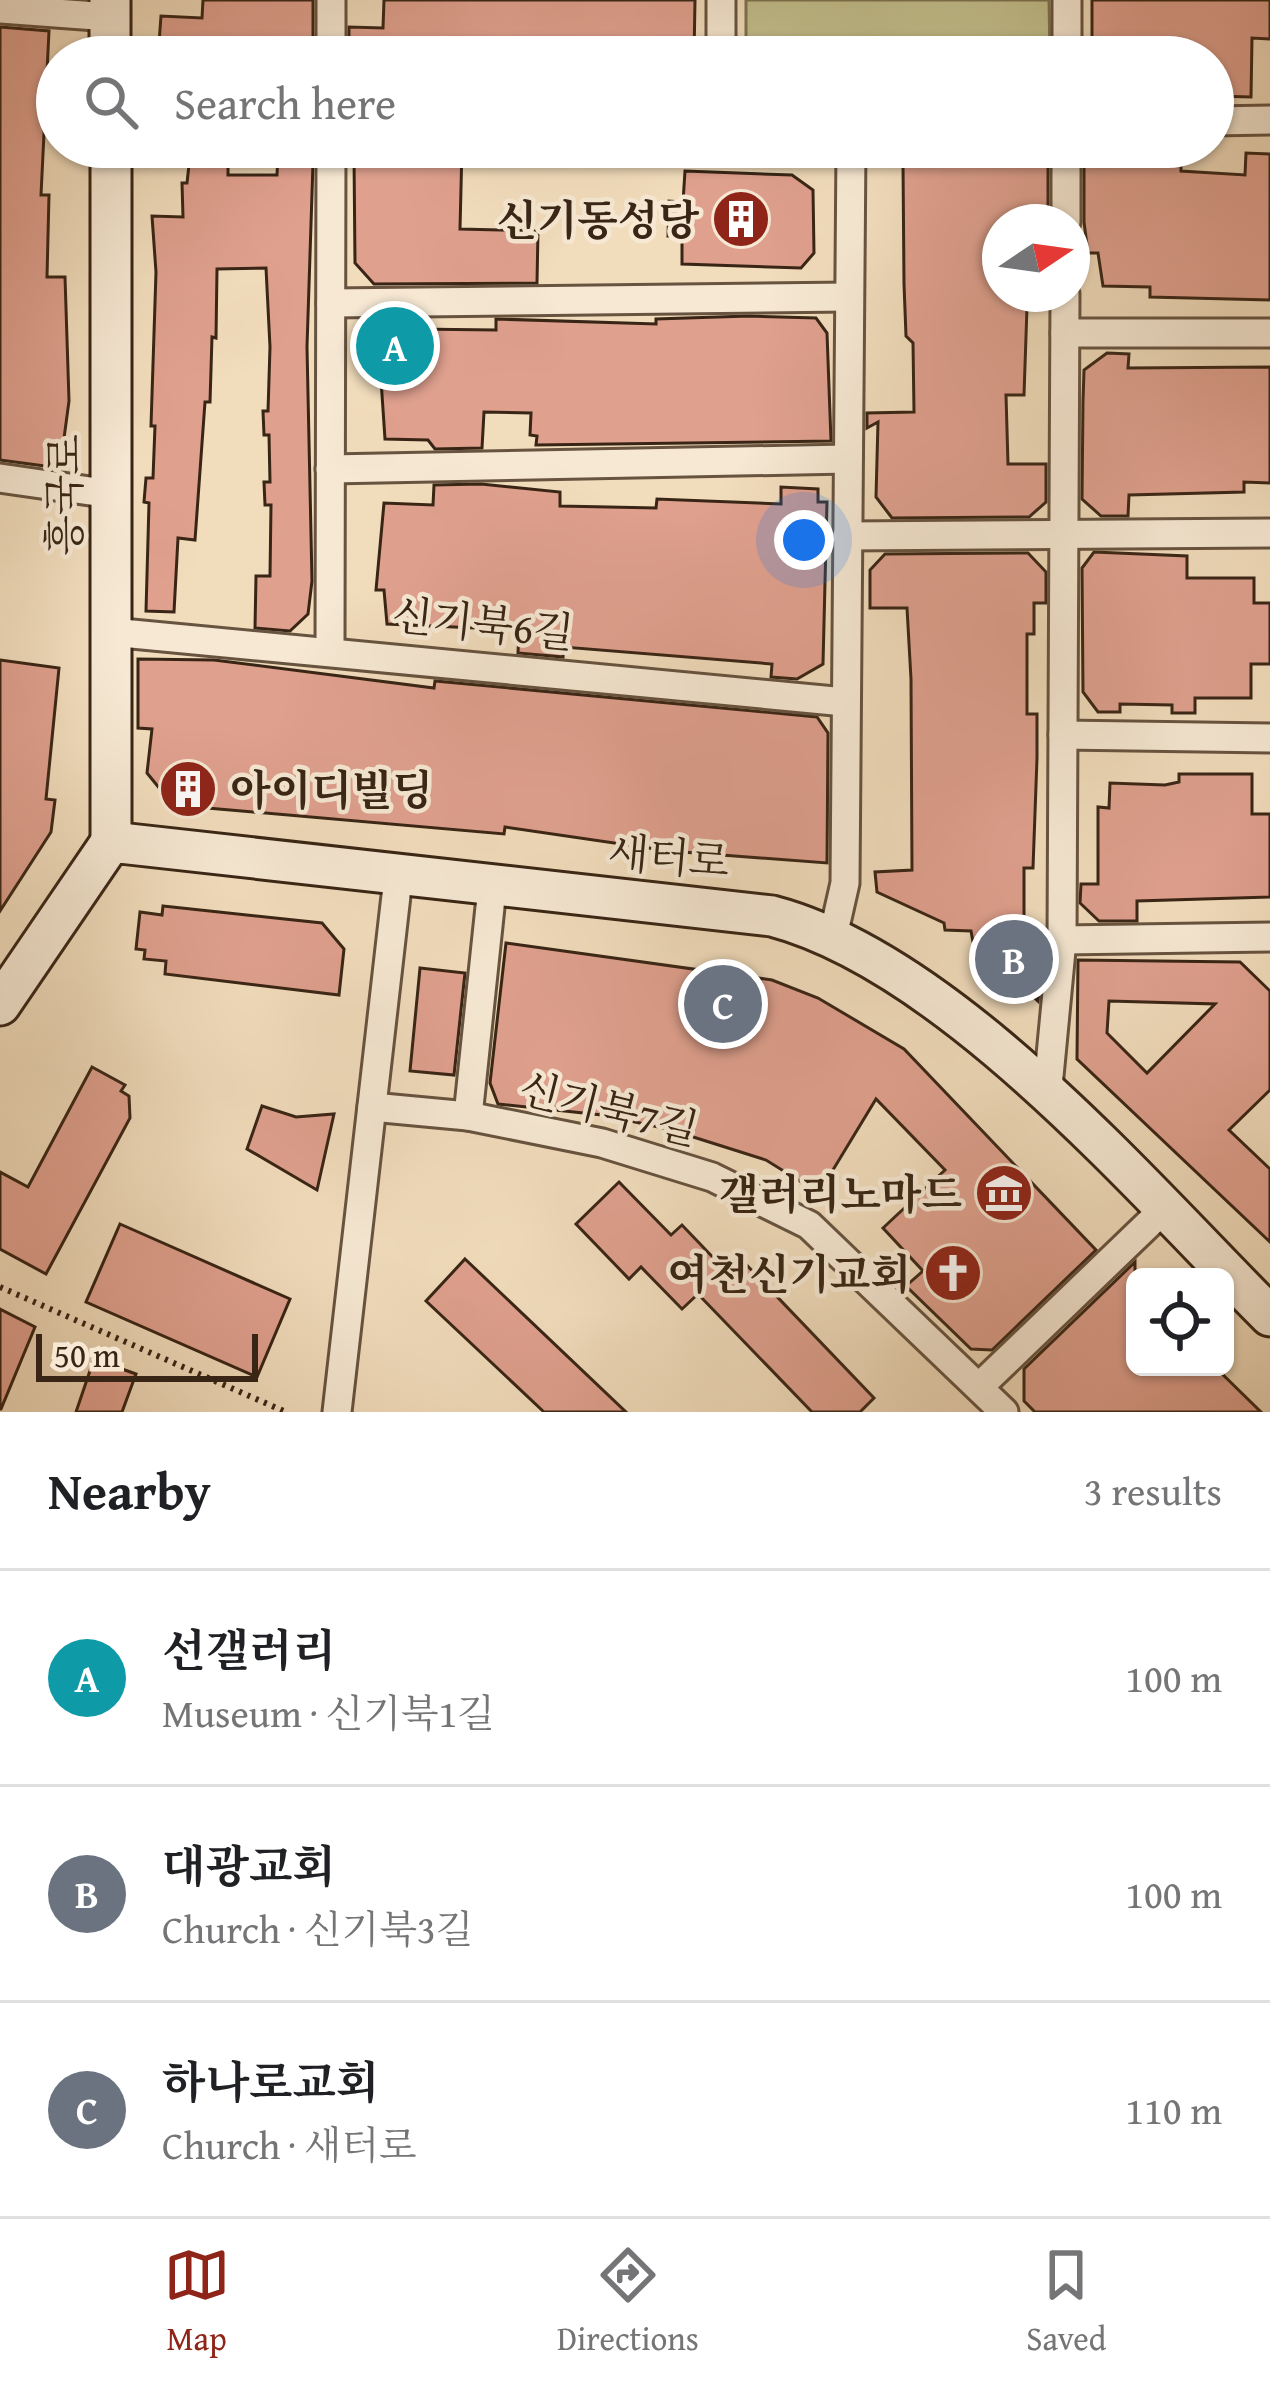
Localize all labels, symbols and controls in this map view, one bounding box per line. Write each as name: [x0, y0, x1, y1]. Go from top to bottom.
search box: [36, 36, 1234, 168]
icon: search: [78, 69, 144, 135]
text: Search here: [174, 70, 396, 135]
building icon: 신기동성당: [710, 188, 772, 250]
place label: 신기동성당: [496, 189, 699, 250]
north arrow: [982, 204, 1090, 312]
pin: A: [356, 301, 434, 391]
street label: 흥국로: [33, 434, 94, 556]
your location: [774, 510, 834, 570]
street label: 신기북6길: [389, 583, 577, 663]
building icon: 아이디빌딩: [157, 758, 219, 820]
place label: 아이디빌딩: [230, 759, 433, 820]
street label: 새터로: [606, 820, 732, 892]
pin: B: [975, 914, 1053, 1004]
pin: C: [684, 959, 762, 1049]
street label: 신기북7길: [513, 1056, 705, 1160]
museum icon: 갤러리노마드: [973, 1162, 1035, 1224]
place label: 갤러리노마드: [719, 1163, 962, 1224]
church icon: 여천신기교회: [922, 1242, 984, 1304]
place label: 여천신기교회: [668, 1243, 911, 1304]
map controls: [1126, 1268, 1234, 1376]
button: locate: [1126, 1268, 1234, 1376]
scale bar: [36, 1328, 258, 1381]
text: 50 m: [54, 1331, 120, 1379]
text: Nearby: [48, 1453, 211, 1528]
text: 3 results: [1084, 1462, 1222, 1519]
text: 선갤러리: [162, 1617, 336, 1682]
text: A: [75, 1649, 99, 1706]
text: 100 m: [1125, 1649, 1222, 1706]
text: Museum · 신기북1길: [162, 1684, 495, 1741]
text: 대광교회: [162, 1833, 336, 1898]
text: B: [75, 1865, 99, 1922]
text: 100 m: [1125, 1865, 1222, 1922]
text: Church · 신기북3길: [162, 1900, 473, 1957]
text: 하나로교회: [162, 2049, 379, 2114]
text: C: [76, 2081, 98, 2138]
text: 110 m: [1125, 2081, 1222, 2138]
text: Church · 새터로: [162, 2116, 417, 2173]
tab: Map: [164, 2242, 230, 2362]
tab: Directions: [557, 2242, 699, 2362]
tab: Saved: [1026, 2242, 1106, 2362]

